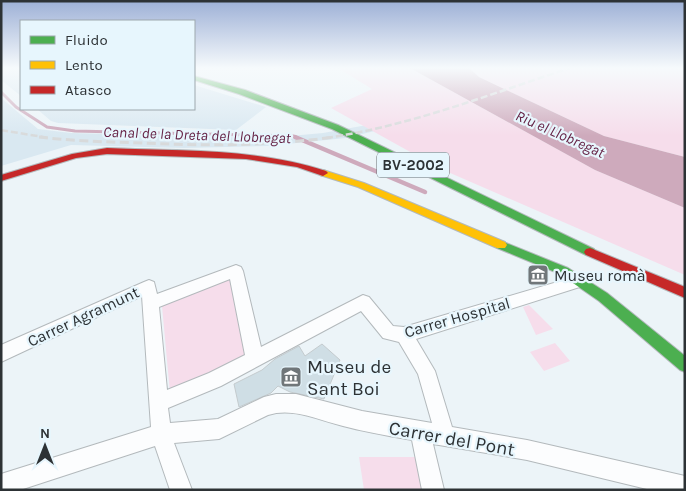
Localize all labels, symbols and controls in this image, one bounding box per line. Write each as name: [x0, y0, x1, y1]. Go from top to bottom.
legend: [20, 20, 195, 110]
text: Fluido: [65, 31, 108, 49]
text: Lento: [65, 56, 103, 74]
text: Atasco: [65, 81, 111, 99]
water label: Riu el Llobregat: [513, 106, 608, 162]
water label: Canal de la Dreta del Llobregat: [103, 123, 292, 147]
road number: BV-2002: [377, 152, 449, 178]
museum icon: Museu romà: [526, 263, 550, 287]
place label: Museu romà: [554, 266, 646, 285]
street label: Carrer Agramunt: [24, 282, 142, 351]
street label: Carrer Hospital: [402, 293, 512, 342]
place label: Museu de Sant Boi: [307, 356, 391, 400]
museum icon: Museu de Sant Boi: [279, 365, 303, 389]
street label: Carrer del Pont: [387, 417, 516, 461]
north arrow: [20, 421, 70, 471]
text: N: [40, 425, 50, 442]

